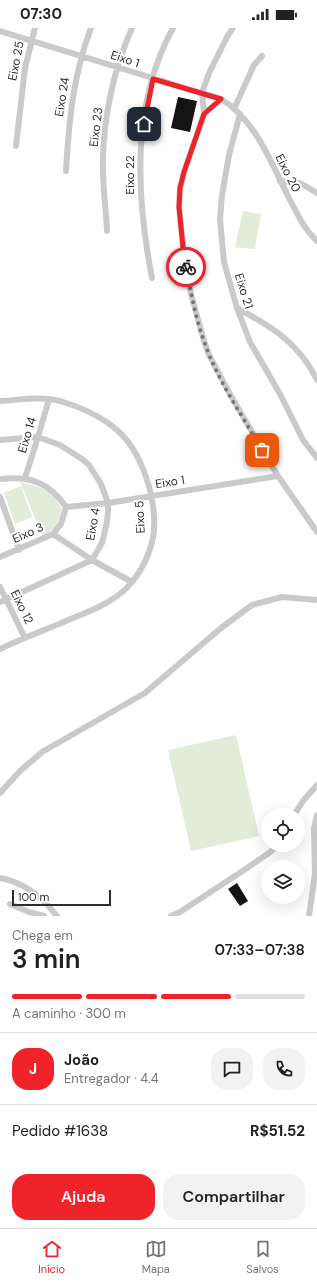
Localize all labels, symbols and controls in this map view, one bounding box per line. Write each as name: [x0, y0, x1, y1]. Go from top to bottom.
text: 07:30: [20, 4, 62, 24]
street label: Eixo 25: [4, 40, 28, 82]
street label: Eixo 1: [109, 47, 141, 71]
street label: Eixo 24: [51, 76, 73, 118]
street label: Eixo 23: [86, 106, 106, 148]
pin: [127, 107, 161, 141]
icon: home: [133, 113, 155, 135]
street label: Eixo 20: [272, 151, 304, 195]
street label: Eixo 22: [122, 155, 138, 195]
courier: [166, 247, 206, 287]
icon: bike: [175, 256, 197, 278]
street label: Eixo 21: [231, 271, 257, 311]
street label: Eixo 14: [14, 415, 40, 455]
pin: [245, 433, 279, 467]
icon: bag: [251, 439, 273, 461]
street label: Eixo 1: [154, 472, 186, 492]
street label: Eixo 5: [131, 500, 149, 534]
street label: Eixo 4: [82, 506, 104, 542]
street label: Eixo 3: [10, 519, 46, 547]
street label: Eixo 12: [7, 587, 37, 627]
map controls: [261, 808, 305, 904]
button: locate: [261, 808, 305, 852]
button: layers: [261, 860, 305, 904]
scale bar: [12, 888, 111, 907]
text: 100 m: [18, 890, 49, 904]
text: Chega em: [12, 927, 73, 944]
text: 07:33–07:38: [214, 940, 305, 960]
text: 3 min: [12, 942, 81, 976]
text: A caminho · 300 m: [12, 1005, 126, 1022]
button: chat: [211, 1048, 253, 1090]
button: phone: [263, 1048, 305, 1090]
text: João: [64, 1050, 99, 1070]
text: J: [29, 1059, 37, 1079]
text: Entregador · 4.4: [64, 1070, 159, 1087]
text: Pedido #1638: [12, 1121, 108, 1141]
text: R$51.52: [250, 1121, 305, 1141]
button: Ajuda: [12, 1174, 155, 1220]
button: Compartilhar: [163, 1174, 305, 1220]
tab: Início: [38, 1238, 65, 1276]
tab: Mapa: [142, 1238, 170, 1276]
tab: Salvos: [246, 1238, 279, 1276]

